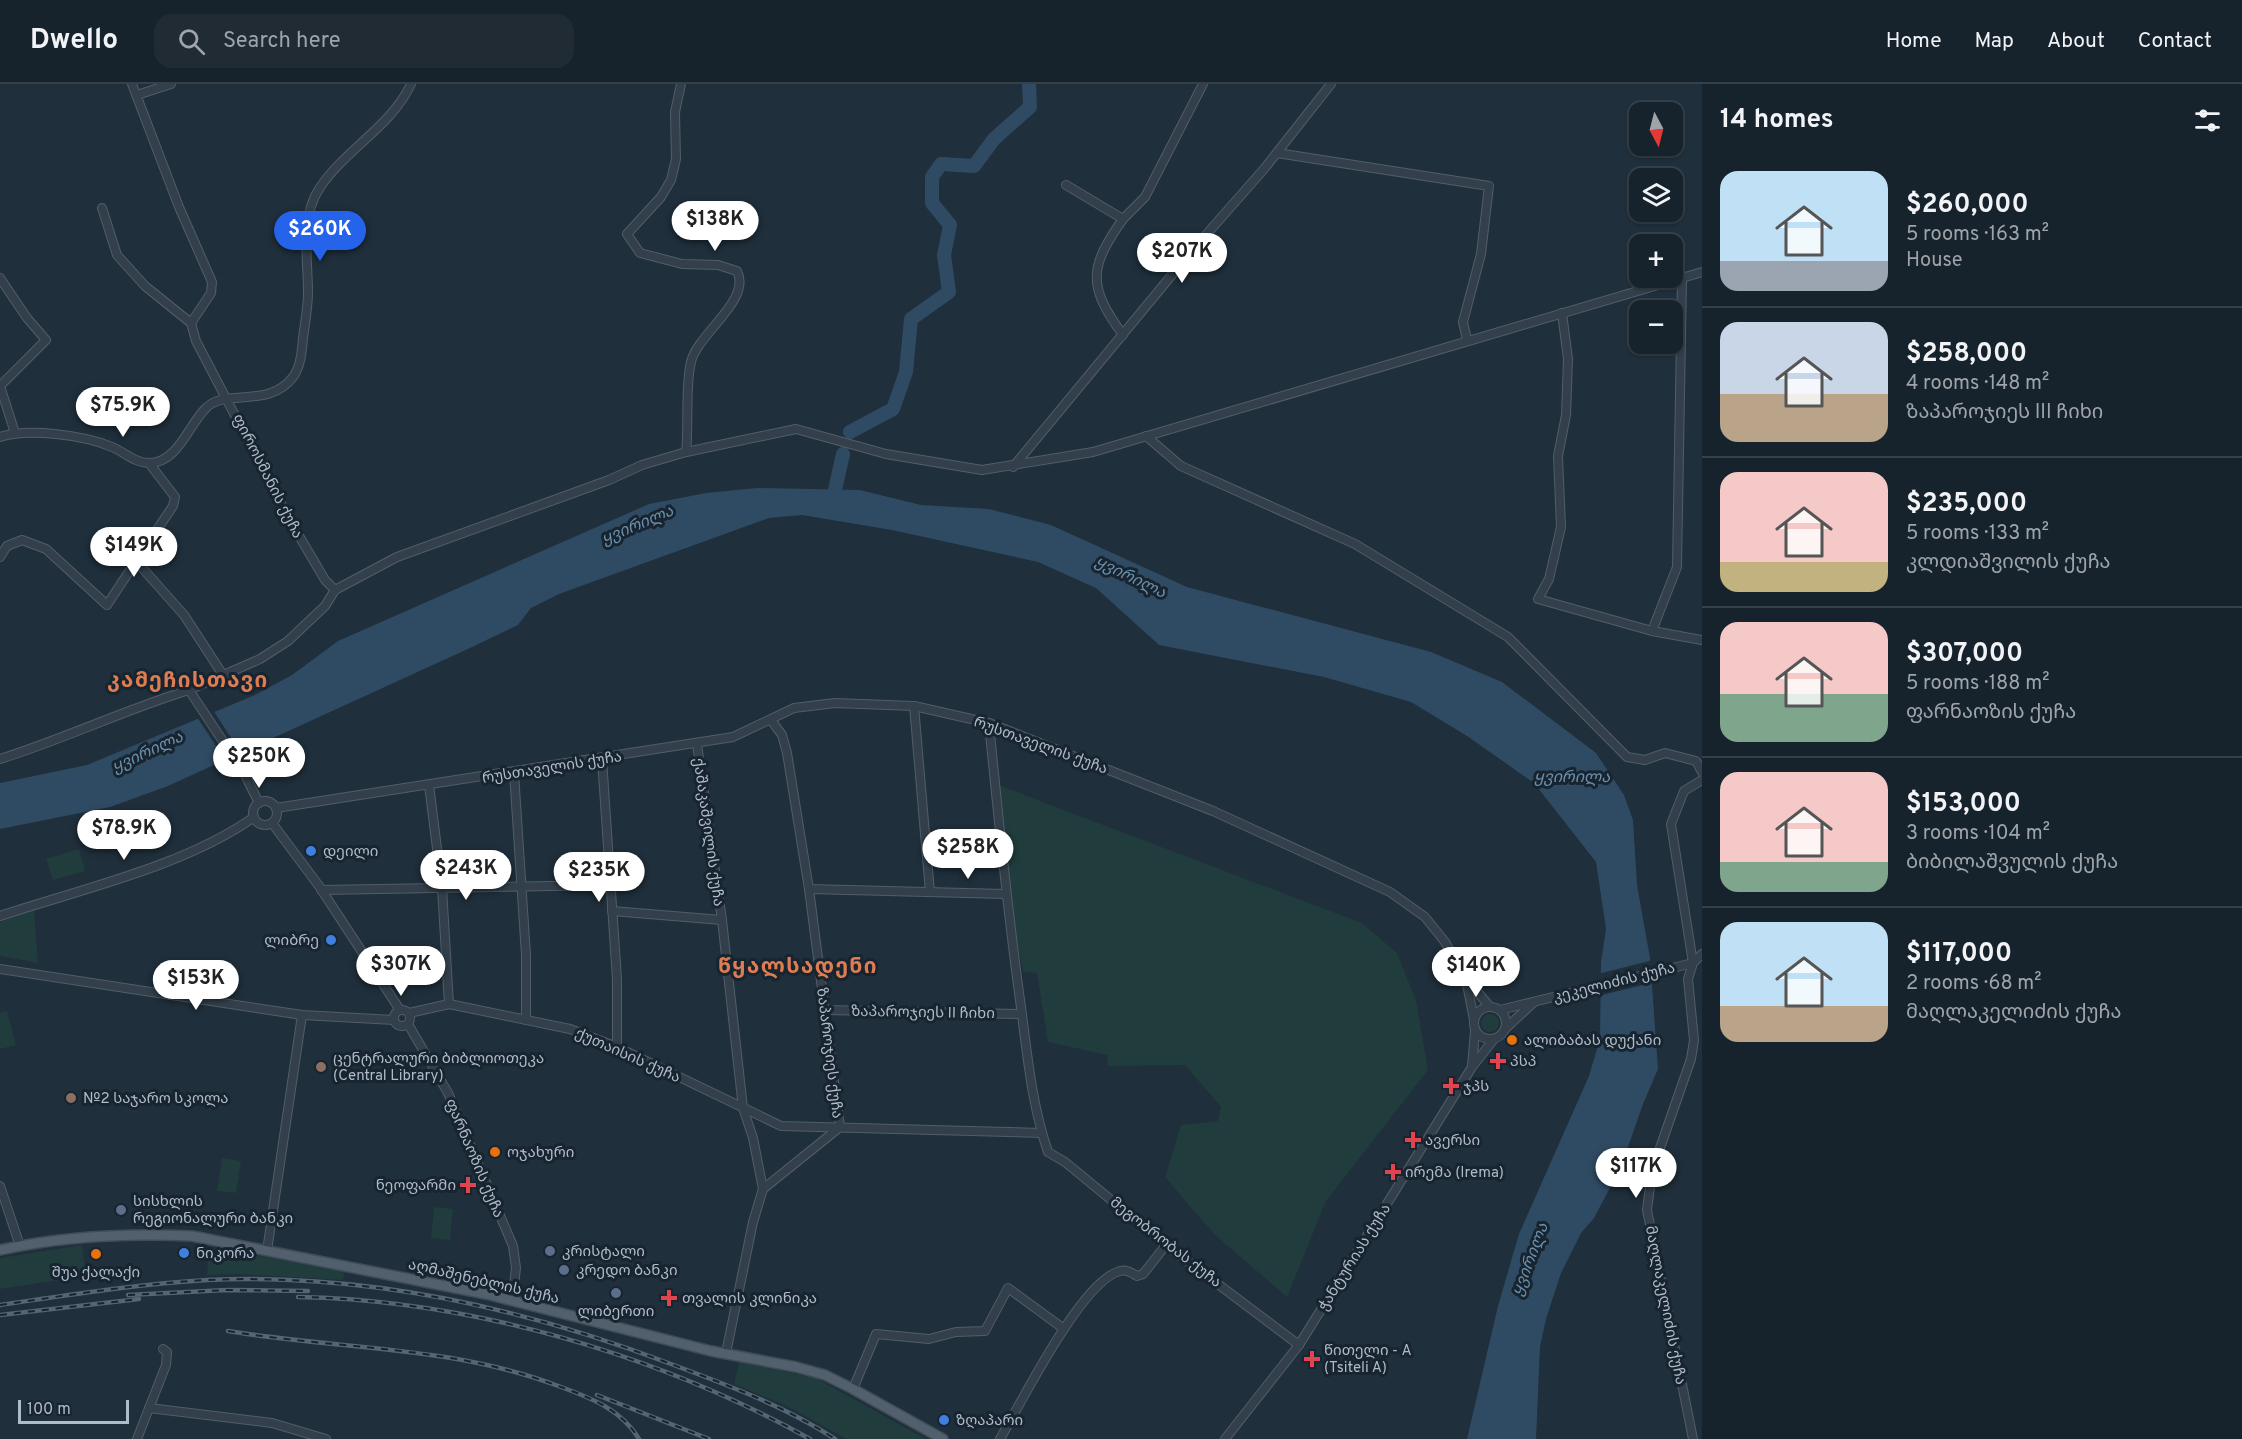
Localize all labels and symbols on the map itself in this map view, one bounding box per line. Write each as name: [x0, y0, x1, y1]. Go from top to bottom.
north arrow: [1629, 102, 1683, 156]
pin: $138K: [673, 201, 757, 252]
pin: $260K: [278, 211, 362, 262]
pin: $207K: [1140, 233, 1224, 284]
pin: $75.9K: [74, 387, 172, 438]
street label: ფიროსმანის ქუჩა: [227, 411, 306, 542]
water label: ყვირილა: [599, 502, 677, 550]
pin: $149K: [92, 527, 176, 578]
water label: ყვირილა: [1092, 552, 1169, 604]
district label: კამეჩისთავი: [107, 668, 269, 695]
street label: რუსთაველის ქუჩა: [971, 713, 1110, 779]
water label: ყვირილა: [109, 728, 187, 778]
pin: $250K: [217, 738, 301, 789]
street label: რუსთაველის ქუჩა: [481, 748, 623, 789]
street label: ქაშაკაშვილის ქუჩა: [688, 757, 727, 908]
water label: ყვირილა: [1534, 768, 1610, 788]
pin: $78.9K: [75, 810, 173, 861]
pin: $258K: [926, 829, 1010, 880]
place label: დეილი: [323, 843, 378, 862]
marker: დეილი: [304, 844, 318, 858]
pin: $243K: [424, 850, 508, 901]
pin: $235K: [557, 852, 641, 903]
place label: ლიბრე: [264, 932, 319, 951]
marker: ლიბრე: [324, 933, 338, 947]
pin: $307K: [359, 946, 443, 997]
pin: $140K: [1434, 947, 1518, 998]
district label: წყალსადენი: [718, 954, 878, 981]
street label: კეკელიძის ქუჩა: [1551, 959, 1677, 1008]
pin: $153K: [154, 960, 238, 1011]
street label: ზაპაროჯიეს ქუჩა: [811, 987, 846, 1120]
street label: ზაპაროჯიეს II ჩიხი: [851, 1003, 995, 1024]
street label: ქუთაისის ქუჩა: [572, 1025, 683, 1088]
place label: ალიბაბას დუქანი: [1524, 1032, 1661, 1051]
marker: ალიბაბას დუქანი: [1505, 1033, 1519, 1047]
place label: ცენტრალური ბიბლიოთეკა (Central Library): [333, 1050, 544, 1086]
place label: პსპ: [1510, 1053, 1536, 1072]
marker: პსპ: [1491, 1054, 1505, 1068]
marker: ცენტრალური ბიბლიოთეკა (Central Library): [314, 1060, 328, 1074]
place label: ჯპს: [1463, 1078, 1489, 1097]
marker: ჯპს: [1444, 1079, 1458, 1093]
place label: №2 საჯარო სკოლა: [83, 1090, 229, 1109]
marker: №2 საჯარო სკოლა: [64, 1091, 78, 1105]
street label: ფარნაოზის ქუჩა: [440, 1096, 507, 1221]
place label: ავერსი: [1425, 1132, 1480, 1151]
marker: ავერსი: [1406, 1133, 1420, 1147]
place label: ოჯახური: [507, 1144, 574, 1163]
marker: ოჯახური: [488, 1145, 502, 1159]
pin: $117K: [1594, 1148, 1678, 1199]
place label: ირემა (Irema): [1405, 1164, 1504, 1183]
marker: ირემა (Irema): [1386, 1165, 1400, 1179]
place label: ნეოფარმი: [376, 1177, 456, 1196]
marker: ნეოფარმი: [461, 1178, 475, 1192]
place label: სისხლის რეგიონალური ბანკი: [133, 1193, 293, 1229]
street label: მეგობრობას ქუჩა: [1105, 1194, 1225, 1293]
street label: ჭანტურიას ქუჩა: [1315, 1201, 1396, 1315]
marker: სისხლის რეგიონალური ბანკი: [114, 1203, 128, 1217]
water label: ყვირილა: [1508, 1220, 1554, 1299]
street label: მაღლაკელიძის ქუჩა: [1640, 1224, 1689, 1386]
place label: კრისტალი: [562, 1243, 645, 1262]
marker: კრისტალი: [543, 1244, 557, 1258]
place label: ნიკორა: [196, 1245, 255, 1264]
marker: ნიკორა: [177, 1246, 191, 1260]
marker: შუა ქალაქი: [89, 1247, 103, 1261]
street label: აღმაშენებლის ქუჩა: [406, 1256, 561, 1309]
place label: კრედო ბანკი: [576, 1262, 678, 1281]
marker: კრედო ბანკი: [557, 1263, 571, 1277]
place label: შუა ქალაქი: [52, 1264, 140, 1283]
marker: ლიბერთი: [609, 1286, 623, 1300]
marker: თვალის კლინიკა: [660, 1289, 678, 1307]
place label: თვალის კლინიკა: [682, 1290, 817, 1309]
place label: ლიბერთი: [578, 1303, 654, 1322]
place label: წითელი - A (Tsiteli A): [1324, 1342, 1412, 1378]
marker: წითელი - A (Tsiteli A): [1305, 1352, 1319, 1366]
scale bar: [18, 1397, 129, 1424]
place label: ზღაპარი: [956, 1412, 1023, 1431]
marker: ზღაპარი: [937, 1413, 951, 1427]

